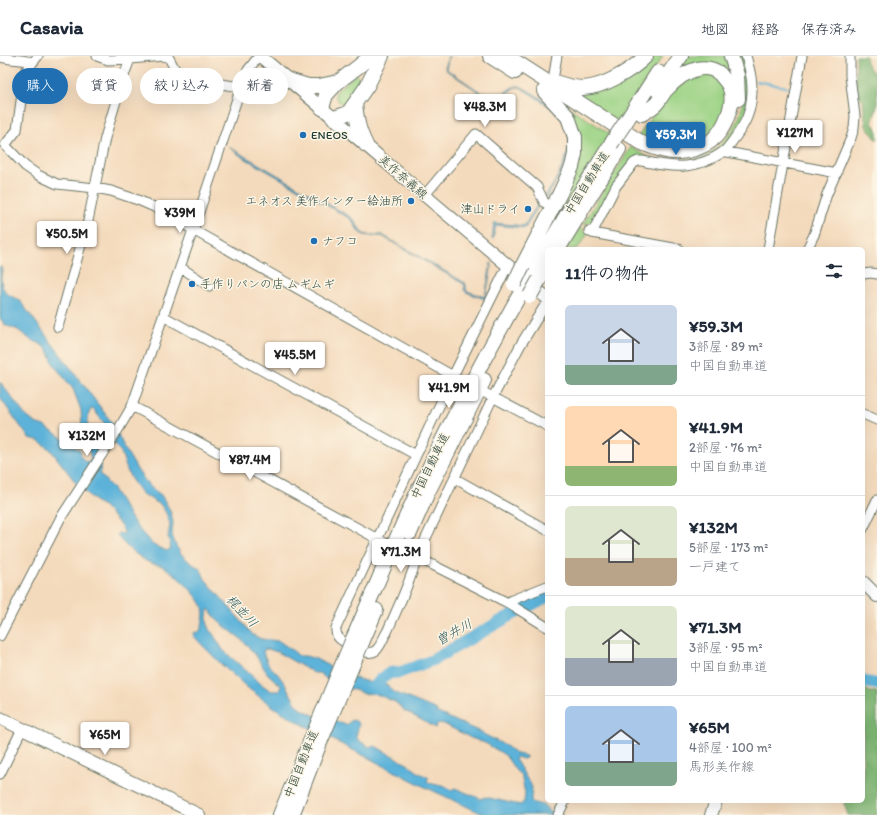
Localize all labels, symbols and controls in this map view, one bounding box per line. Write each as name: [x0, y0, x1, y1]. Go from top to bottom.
text: Casavia: [20, 16, 83, 39]
text: 地図: [701, 21, 729, 38]
text: 経路: [751, 21, 779, 38]
text: 保存済み: [801, 21, 857, 38]
chip: 購入: [12, 68, 68, 104]
chip: 賃貸: [76, 68, 132, 104]
chip: 絞り込み: [140, 68, 224, 104]
chip: 新着: [232, 68, 288, 104]
pin: ¥48.3M: [452, 94, 518, 128]
text: ¥48.3M: [464, 99, 506, 114]
pin: ¥127M: [767, 120, 823, 154]
pin: ¥59.3M: [643, 122, 709, 156]
text: ¥127M: [777, 125, 813, 140]
text: ¥59.3M: [655, 127, 697, 142]
place label: ENEOS: [311, 128, 348, 142]
marker: ENEOS: [298, 130, 308, 140]
street label: 中国自動車道: [562, 149, 612, 217]
street label: 美作奈義線: [376, 152, 430, 202]
place label: エネオス 美作インター給油所: [245, 194, 403, 208]
marker: エネオス 美作インター給油所: [406, 196, 416, 206]
pin: ¥39M: [156, 200, 204, 234]
place label: 津山ドライ: [460, 202, 520, 216]
marker: 津山ドライ: [523, 204, 533, 214]
text: ¥39M: [164, 205, 196, 220]
pin: ¥50.5M: [34, 221, 100, 255]
text: ¥50.5M: [46, 226, 88, 241]
place label: ナフコ: [322, 234, 358, 248]
marker: ナフコ: [309, 236, 319, 246]
icon: filters: [823, 260, 845, 282]
text: 11件の物件: [565, 263, 649, 283]
place label: 手作りパンの店 ムギムギ: [200, 277, 335, 291]
marker: 手作りパンの店 ムギムギ: [187, 279, 197, 289]
text: ¥59.3M: [689, 316, 743, 336]
icon: home: [597, 321, 645, 369]
text: 3部屋 · 89 m²: [689, 339, 763, 354]
pin: ¥45.5M: [262, 342, 328, 376]
text: ¥45.5M: [274, 347, 316, 362]
text: 中国自動車道: [689, 358, 767, 373]
pin: ¥41.9M: [416, 375, 482, 409]
text: ¥41.9M: [428, 380, 470, 395]
text: ¥41.9M: [689, 417, 743, 437]
icon: home: [597, 422, 645, 470]
pin: ¥132M: [59, 423, 115, 457]
text: ¥132M: [68, 428, 106, 443]
street label: 中国自動車道: [408, 431, 452, 501]
text: 2部屋 · 76 m²: [689, 440, 762, 455]
pin: ¥87.4M: [217, 447, 283, 481]
text: ¥87.4M: [229, 452, 271, 467]
text: 中国自動車道: [689, 459, 767, 474]
text: ¥132M: [689, 517, 738, 537]
icon: home: [597, 522, 645, 570]
pin: ¥71.3M: [368, 539, 434, 573]
text: 5部屋 · 173 m²: [689, 540, 768, 555]
text: ¥71.3M: [381, 544, 421, 559]
text: 一戸建て: [689, 559, 741, 574]
water label: 梶並川: [223, 592, 261, 630]
water label: 曽井川: [433, 616, 475, 648]
text: ¥71.3M: [689, 617, 742, 637]
icon: home: [597, 622, 645, 670]
text: 3部屋 · 95 m²: [689, 640, 763, 655]
text: 中国自動車道: [689, 659, 767, 674]
text: ¥65M: [689, 717, 730, 737]
pin: ¥65M: [81, 722, 129, 756]
icon: home: [597, 722, 645, 770]
text: ¥65M: [89, 727, 121, 742]
street label: 中国自動車道: [281, 728, 321, 800]
text: 4部屋 · 100 m²: [689, 740, 772, 755]
text: 馬形美作線: [689, 759, 754, 774]

